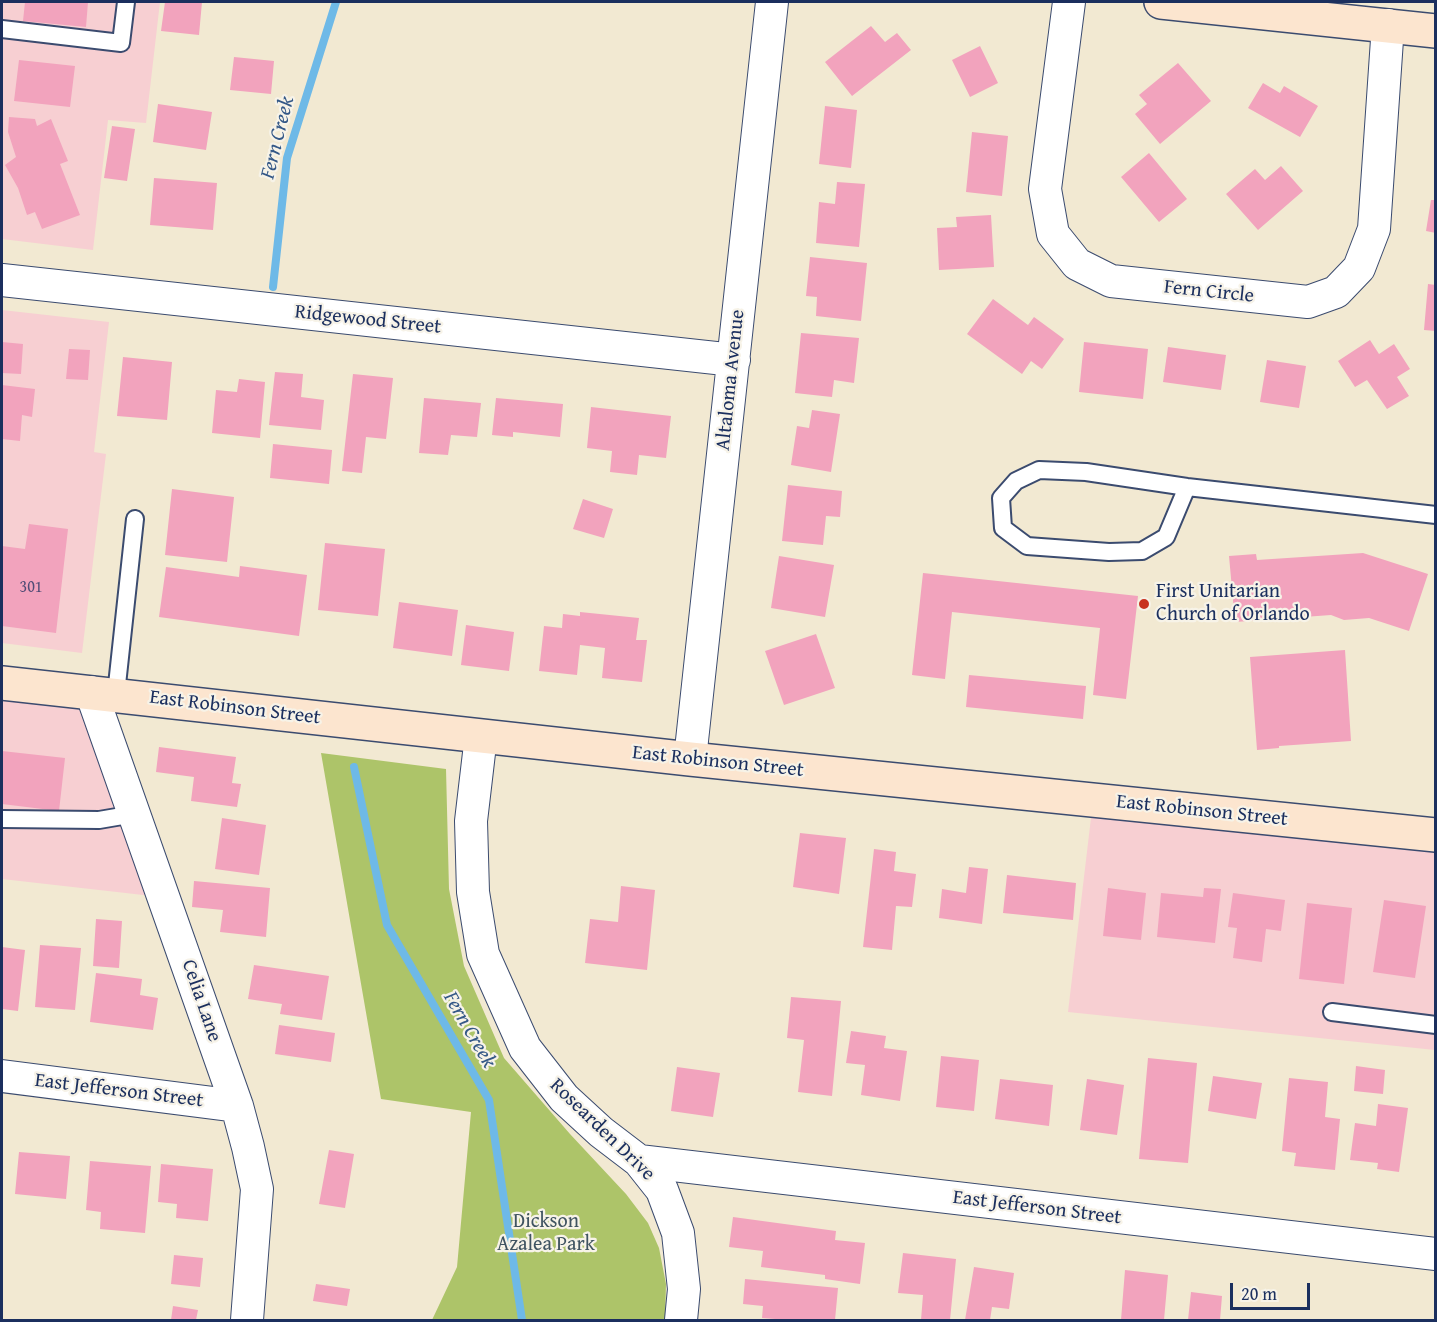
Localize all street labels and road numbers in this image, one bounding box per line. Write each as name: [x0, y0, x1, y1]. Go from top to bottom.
street label: Fern Circle: [1163, 275, 1255, 309]
street label: Ridgewood Street: [294, 300, 442, 340]
street label: Altaloma Avenue: [712, 308, 750, 452]
street label: East Robinson Street: [148, 686, 322, 730]
street label: East Robinson Street: [631, 741, 805, 783]
street label: East Robinson Street: [1115, 790, 1289, 832]
street label: Celia Lane: [176, 957, 226, 1045]
street label: East Jefferson Street: [33, 1069, 205, 1113]
street label: Rosearden Drive: [544, 1074, 660, 1186]
street label: East Jefferson Street: [951, 1186, 1123, 1230]

